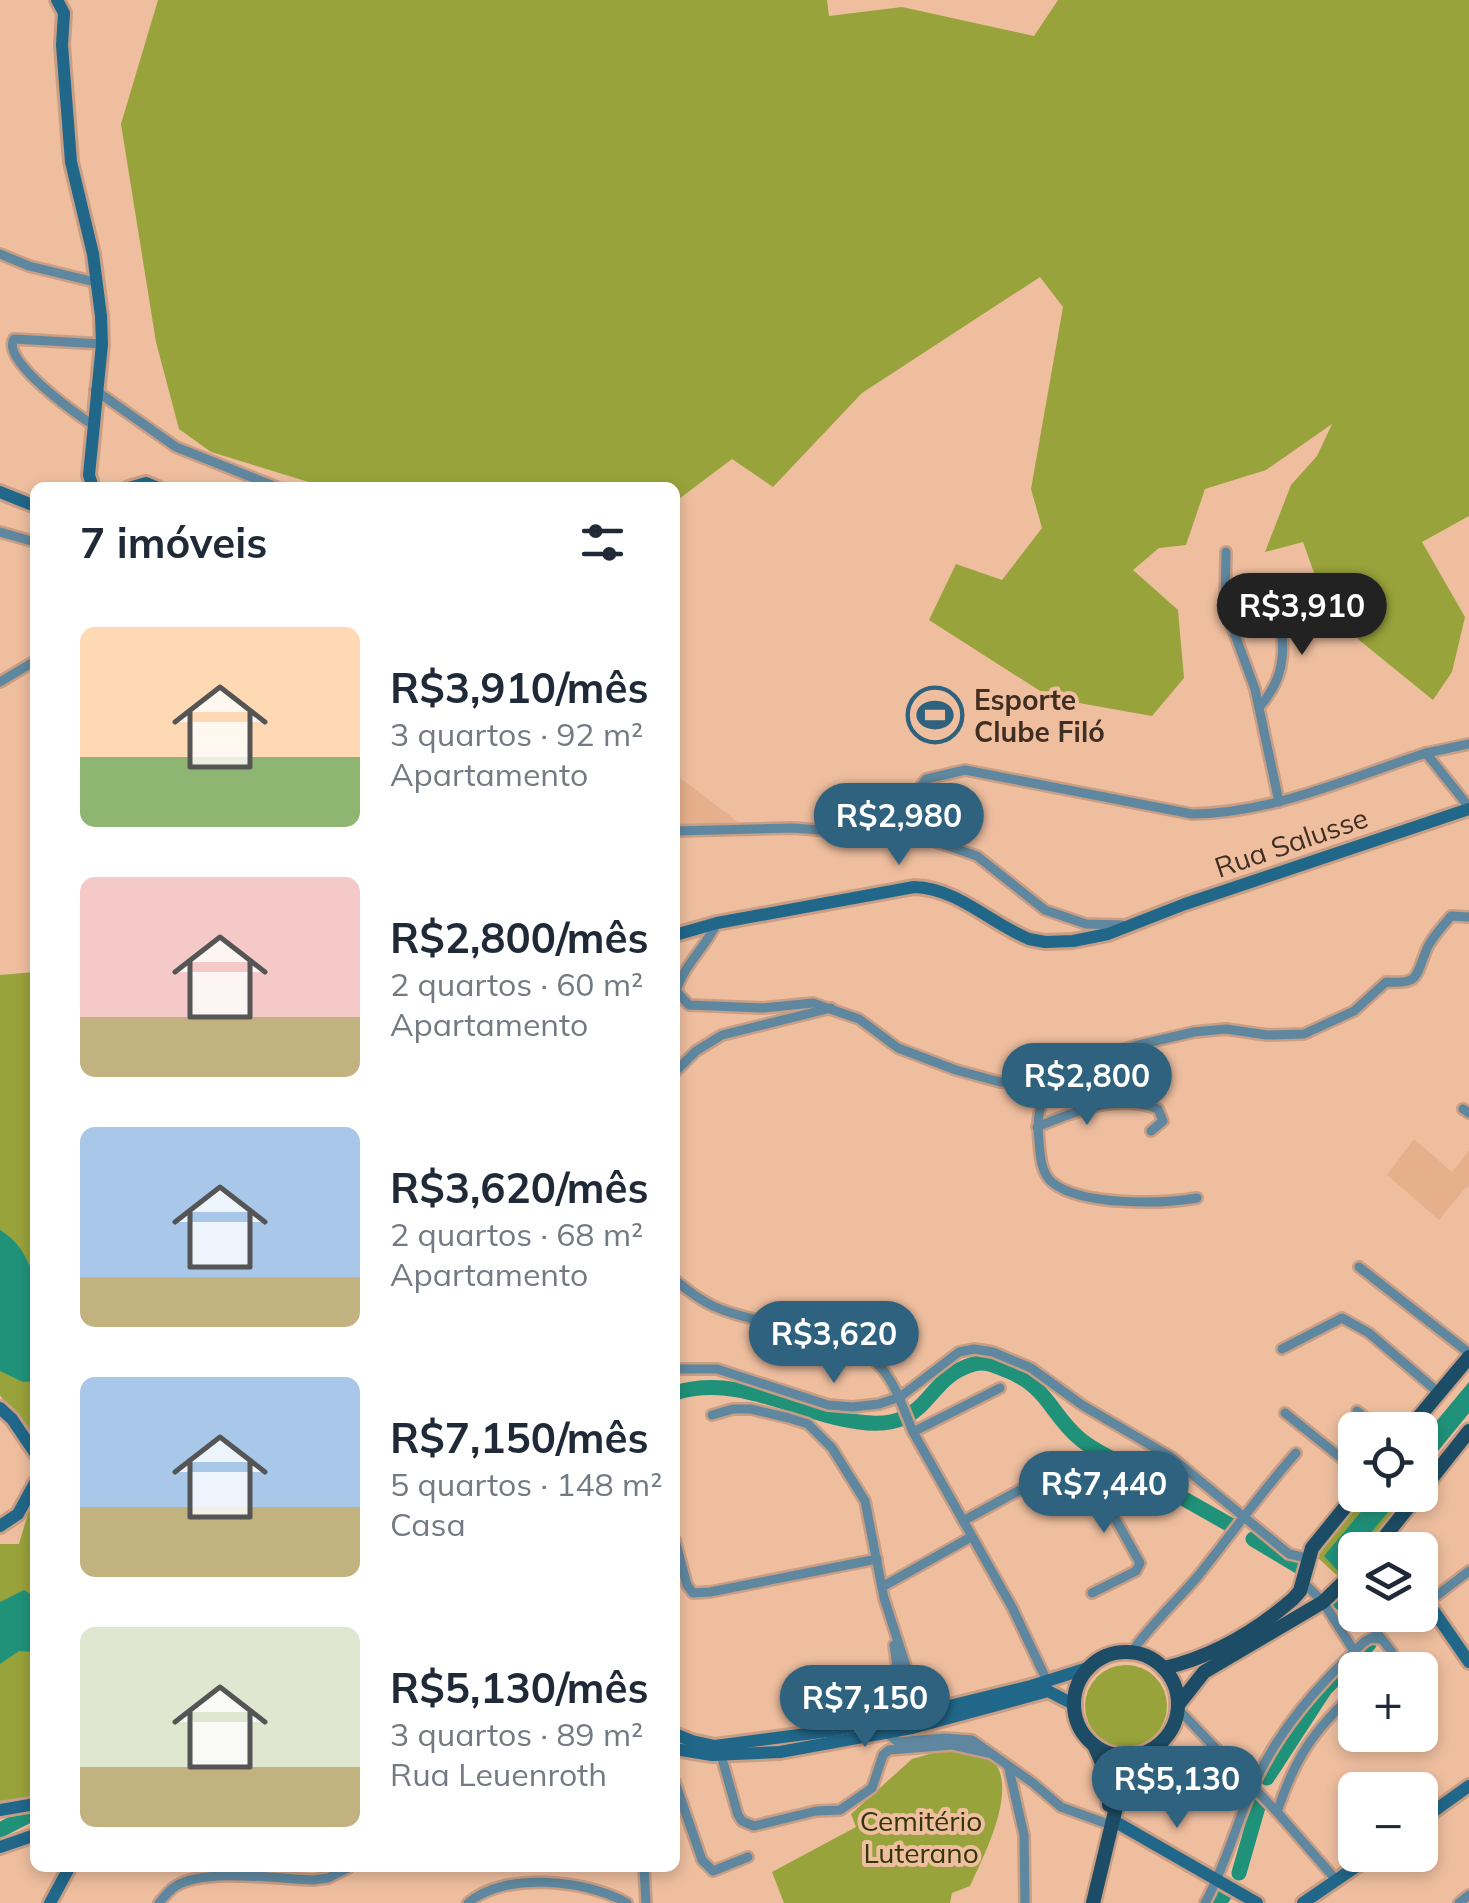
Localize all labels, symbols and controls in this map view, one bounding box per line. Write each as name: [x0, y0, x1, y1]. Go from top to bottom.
icon: filters: [575, 515, 630, 570]
text: 7 imóveis: [80, 516, 267, 569]
pin: R$3,910: [1210, 573, 1394, 658]
text: R$3,910: [1239, 585, 1365, 625]
text: R$3,910/mês: [390, 661, 648, 714]
icon: home: [160, 667, 280, 787]
place label: Esporte Clube Filó: [974, 682, 1105, 749]
sports icon: Esporte Clube Filó: [905, 685, 965, 745]
text: 3 quartos · 92 m²: [390, 714, 643, 754]
text: Apartamento: [390, 754, 588, 794]
pin: R$2,980: [807, 783, 991, 868]
text: R$2,980: [836, 795, 962, 835]
street label: Rua Salusse: [1210, 799, 1372, 885]
text: R$2,800/mês: [390, 911, 648, 964]
icon: home: [160, 917, 280, 1037]
text: 2 quartos · 60 m²: [390, 964, 643, 1004]
text: Apartamento: [390, 1004, 588, 1044]
pin: R$2,800: [995, 1043, 1179, 1128]
text: R$2,800: [1024, 1055, 1150, 1095]
text: R$3,620/mês: [390, 1161, 648, 1214]
icon: home: [160, 1167, 280, 1287]
text: 2 quartos · 68 m²: [390, 1214, 643, 1254]
text: Apartamento: [390, 1254, 588, 1294]
pin: R$3,620: [742, 1301, 926, 1386]
text: R$3,620: [771, 1313, 897, 1353]
text: R$7,150/mês: [390, 1411, 648, 1464]
map controls: [1338, 1412, 1438, 1872]
button: locate: [1338, 1412, 1438, 1512]
icon: home: [160, 1417, 280, 1537]
pin: R$7,440: [1012, 1451, 1196, 1536]
text: R$7,440: [1041, 1463, 1167, 1503]
text: 5 quartos · 148 m²: [390, 1464, 662, 1504]
text: Casa: [390, 1504, 466, 1544]
button: layers: [1338, 1532, 1438, 1632]
button: +: [1338, 1652, 1438, 1752]
text: R$5,130/mês: [390, 1661, 648, 1714]
pin: R$7,150: [773, 1665, 957, 1750]
icon: home: [160, 1667, 280, 1787]
text: R$7,150: [802, 1677, 928, 1717]
text: 3 quartos · 89 m²: [390, 1714, 643, 1754]
pin: R$5,130: [1085, 1746, 1269, 1831]
text: Rua Leuenroth: [390, 1754, 607, 1794]
text: R$5,130: [1114, 1758, 1240, 1798]
button: −: [1338, 1772, 1438, 1872]
park label: Cemitério Luterano: [860, 1803, 982, 1870]

